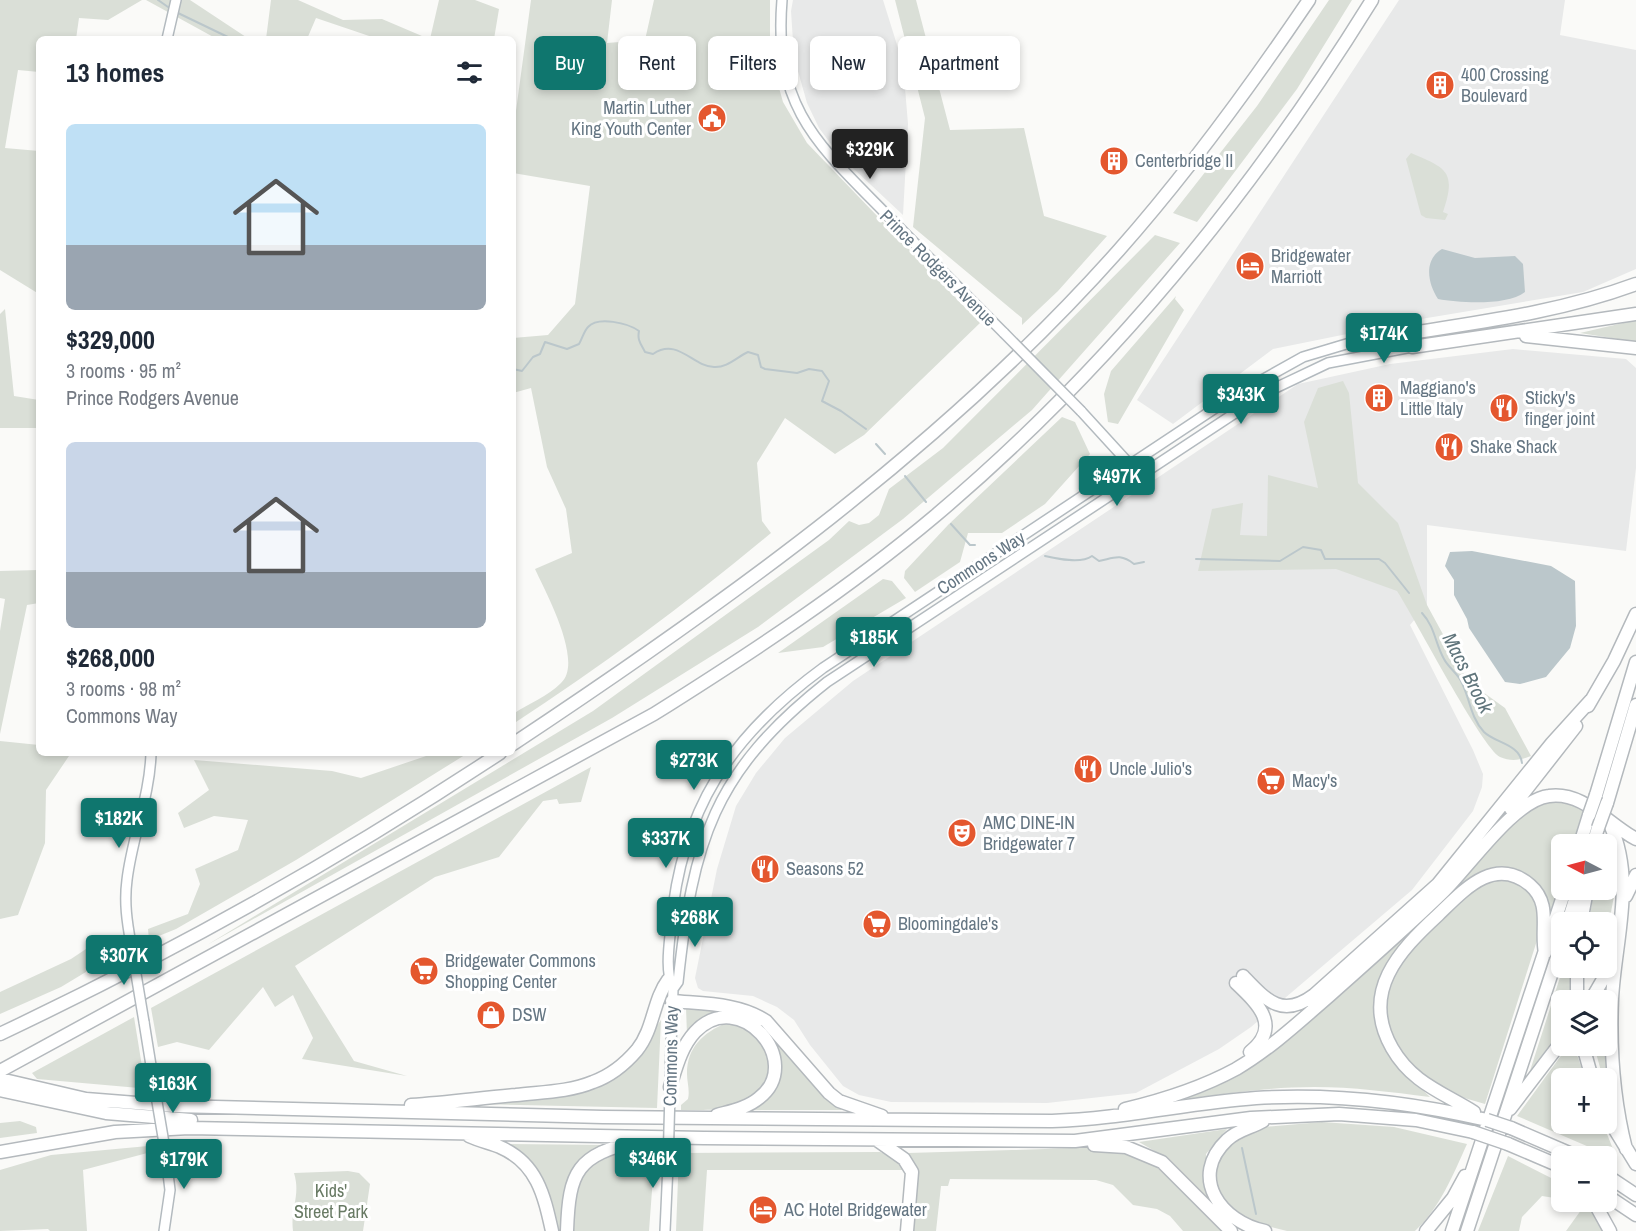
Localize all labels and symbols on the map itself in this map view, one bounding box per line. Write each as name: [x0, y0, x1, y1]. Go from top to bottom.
place label: 400 Crossing Boulevard: [1461, 62, 1550, 108]
building icon: 400 Crossing Boulevard: [1424, 69, 1456, 101]
place label: Martin Luther King Youth Center: [571, 95, 691, 141]
public building icon: Martin Luther King Youth Center: [696, 102, 728, 134]
pin: $329K: [828, 129, 912, 180]
building icon: Centerbridge II: [1098, 145, 1130, 177]
place label: Centerbridge II: [1135, 148, 1233, 173]
street label: Prince Rodgers Avenue: [874, 204, 1002, 332]
place label: Bridgewater Marriott: [1271, 243, 1351, 289]
hotel icon: Bridgewater Marriott: [1234, 250, 1266, 282]
pin: $174K: [1342, 313, 1426, 364]
pin: $343K: [1199, 374, 1283, 425]
place label: Maggiano's Little Italy: [1400, 375, 1476, 421]
building icon: Maggiano's Little Italy: [1363, 382, 1395, 414]
place label: Sticky's finger joint: [1525, 385, 1595, 431]
restaurant icon: Sticky's finger joint: [1488, 392, 1520, 424]
restaurant icon: Shake Shack: [1433, 431, 1465, 463]
place label: Shake Shack: [1470, 434, 1558, 459]
pin: $497K: [1075, 456, 1159, 507]
street label: Commons Way: [932, 524, 1030, 600]
pin: $185K: [832, 617, 916, 668]
water label: Macs Brook: [1437, 628, 1500, 718]
pin: $273K: [652, 740, 736, 791]
restaurant icon: Uncle Julio's: [1072, 753, 1104, 785]
place label: Uncle Julio's: [1109, 756, 1192, 781]
supermarket icon: Macy's: [1255, 765, 1287, 797]
place label: Macy's: [1292, 768, 1337, 793]
pin: $182K: [77, 798, 161, 849]
place label: AMC DINE-IN Bridgewater 7: [982, 810, 1075, 856]
theatre icon: AMC DINE-IN Bridgewater 7: [946, 817, 978, 849]
pin: $337K: [624, 818, 708, 869]
north arrow: [1551, 834, 1617, 900]
restaurant icon: Seasons 52: [749, 853, 781, 885]
place label: Seasons 52: [786, 856, 864, 881]
pin: $268K: [653, 897, 737, 948]
supermarket icon: Bloomingdale's: [861, 908, 893, 940]
place label: Bloomingdale's: [898, 911, 998, 936]
pin: $307K: [82, 935, 166, 986]
place label: Bridgewater Commons Shopping Center: [445, 948, 596, 994]
supermarket icon: Bridgewater Commons Shopping Center: [408, 955, 440, 987]
shop icon: DSW: [475, 999, 507, 1031]
place label: DSW: [512, 1002, 547, 1027]
street label: Commons Way: [657, 1005, 684, 1106]
pin: $163K: [131, 1063, 215, 1114]
pin: $346K: [611, 1138, 695, 1189]
pin: $179K: [142, 1139, 226, 1190]
park label: Kids' Street Park: [294, 1178, 369, 1224]
hotel icon: AC Hotel Bridgewater: [747, 1194, 779, 1226]
place label: AC Hotel Bridgewater: [783, 1197, 927, 1222]

